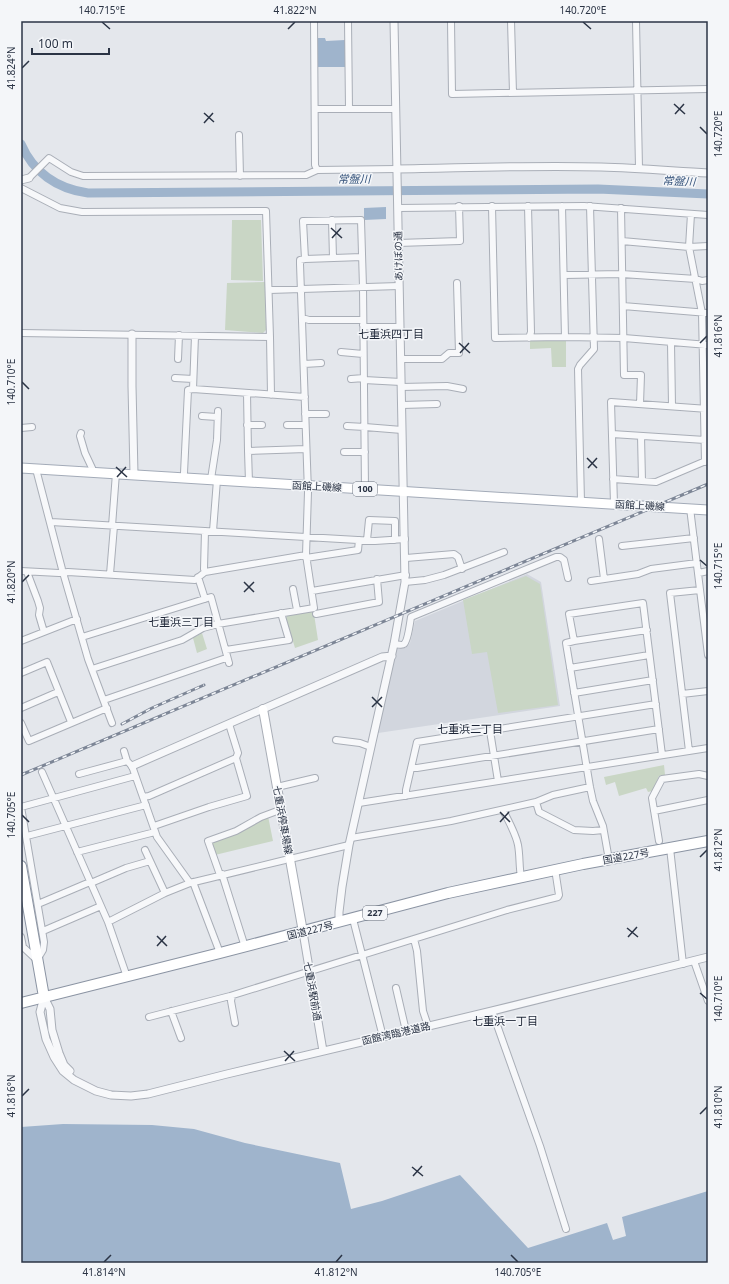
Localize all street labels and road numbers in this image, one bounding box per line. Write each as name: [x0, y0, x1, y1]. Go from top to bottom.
street label: あけぼの通: [391, 231, 405, 281]
street label: 函館上磯線: [292, 478, 342, 494]
road number: 100: [353, 482, 377, 496]
street label: 函館上磯線: [615, 497, 665, 513]
street label: 七重浜停車場線: [270, 784, 296, 856]
street label: 国道227号: [602, 845, 650, 867]
road number: 227: [363, 906, 387, 920]
street label: 国道227号: [285, 918, 335, 942]
street label: 七重浜駅前通: [301, 960, 325, 1022]
street label: 函館湾臨港道路: [360, 1018, 432, 1048]

